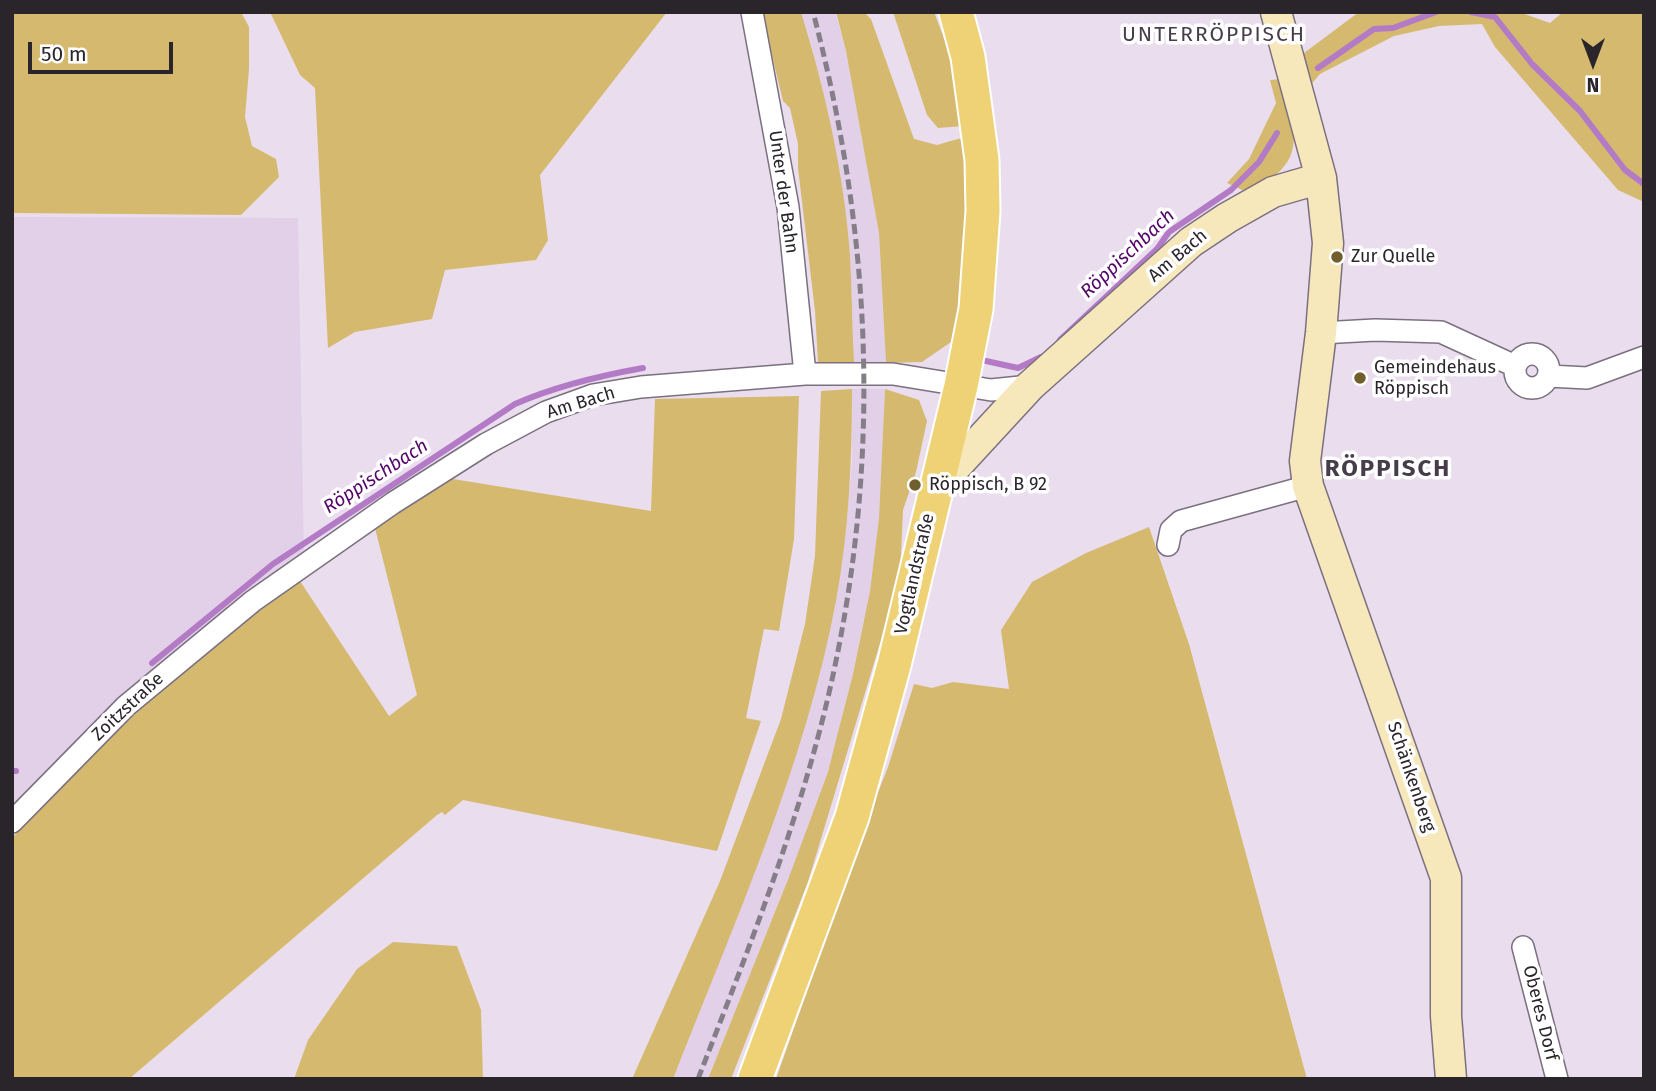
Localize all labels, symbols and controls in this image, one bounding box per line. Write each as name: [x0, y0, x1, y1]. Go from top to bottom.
district label: UNTERRÖPPISCH: [1124, 22, 1304, 48]
scale bar: [32, 28, 177, 72]
north arrow: [1558, 28, 1628, 98]
text: 50 m: [41, 41, 87, 67]
text: N: [1587, 73, 1599, 96]
street label: Unter der Bahn: [764, 129, 802, 255]
water label: Röppischbach: [1076, 205, 1180, 303]
street label: Am Bach: [1144, 225, 1212, 287]
place label: Zur Quelle: [1351, 246, 1435, 268]
marker: Zur Quelle: [1329, 249, 1345, 265]
place label: Gemeindehaus Röppisch: [1374, 357, 1496, 400]
marker: Gemeindehaus Röppisch: [1352, 370, 1368, 386]
street label: Am Bach: [544, 382, 618, 424]
water label: Röppischbach: [319, 435, 433, 519]
district label: RÖPPISCH: [1326, 455, 1450, 483]
place label: Röppisch, B 92: [929, 474, 1047, 496]
marker: Röppisch, B 92: [907, 477, 923, 493]
street label: Vogtlandstraße: [891, 511, 939, 637]
street label: Zoitzstraße: [88, 668, 168, 746]
street label: Schänkenberg: [1382, 719, 1440, 835]
street label: Oberes Dorf: [1518, 963, 1562, 1063]

